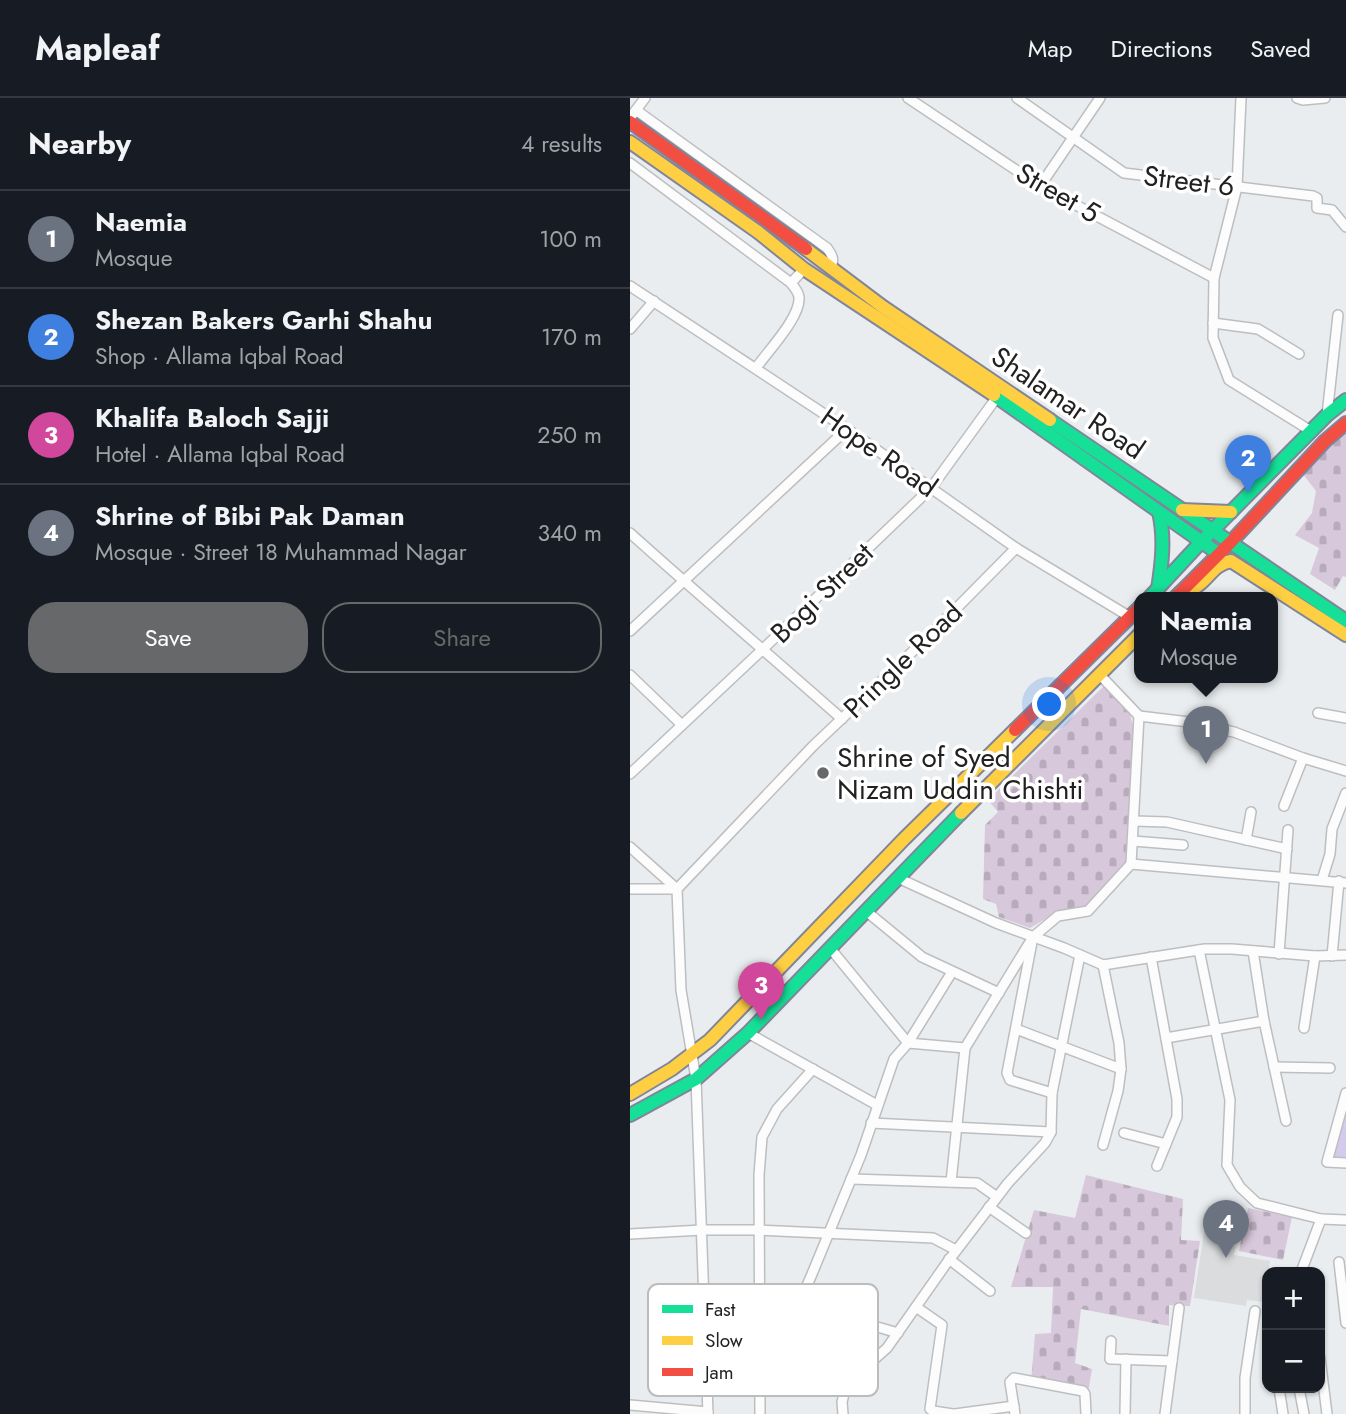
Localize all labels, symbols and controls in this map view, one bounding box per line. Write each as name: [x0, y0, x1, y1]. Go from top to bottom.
text: Mapleaf: [35, 25, 160, 72]
text: Map: [1028, 31, 1073, 66]
text: Directions: [1111, 31, 1212, 66]
text: Saved: [1250, 31, 1311, 66]
text: Nearby: [28, 122, 131, 165]
text: 4 results: [521, 127, 602, 161]
street label: Street 5: [1008, 152, 1108, 234]
street label: Street 6: [1141, 155, 1237, 207]
text: Naemia: [95, 203, 187, 241]
text: 1: [45, 222, 57, 256]
text: 100 m: [539, 222, 602, 256]
text: Mosque: [95, 241, 173, 275]
text: Shezan Bakers Garhi Shahu: [95, 301, 432, 339]
text: 2: [43, 320, 59, 354]
text: 170 m: [541, 320, 602, 354]
street label: Shalamar Road: [983, 336, 1153, 470]
text: Shop · Allama Iqbal Road: [95, 339, 344, 373]
street label: Hope Road: [812, 397, 946, 507]
text: Khalifa Baloch Sajji: [95, 399, 329, 437]
text: 3: [44, 418, 58, 452]
text: 250 m: [537, 418, 602, 452]
pin: 2: [1225, 435, 1271, 493]
text: Hotel · Allama Iqbal Road: [95, 437, 345, 471]
text: Shrine of Bibi Pak Daman: [95, 497, 405, 535]
text: 4: [43, 516, 59, 550]
text: 340 m: [537, 516, 602, 550]
street label: Bogi Street: [761, 533, 883, 653]
text: Mosque · Street 18 Muhammad Nagar: [95, 535, 467, 569]
street label: Pringle Road: [834, 592, 972, 728]
popup: [1134, 592, 1278, 683]
button: Save: [28, 602, 308, 673]
button: Share: [322, 602, 602, 673]
text: Naemia: [1160, 602, 1252, 640]
text: Mosque: [1160, 640, 1237, 674]
your location: [1032, 687, 1066, 721]
pin: 1: [1183, 706, 1229, 764]
place label: Shrine of Syed Nizam Uddin Chishti: [837, 737, 1084, 810]
marker: Shrine of Syed Nizam Uddin Chishti: [815, 765, 831, 781]
pin: 3: [738, 962, 784, 1020]
pin: 4: [1203, 1200, 1249, 1258]
map controls: [1262, 1267, 1325, 1393]
button: +: [1262, 1267, 1325, 1330]
legend: [648, 1284, 878, 1396]
text: Fast: [705, 1296, 736, 1323]
text: Slow: [705, 1327, 743, 1354]
button: −: [1262, 1330, 1325, 1393]
text: Jam: [702, 1359, 734, 1386]

